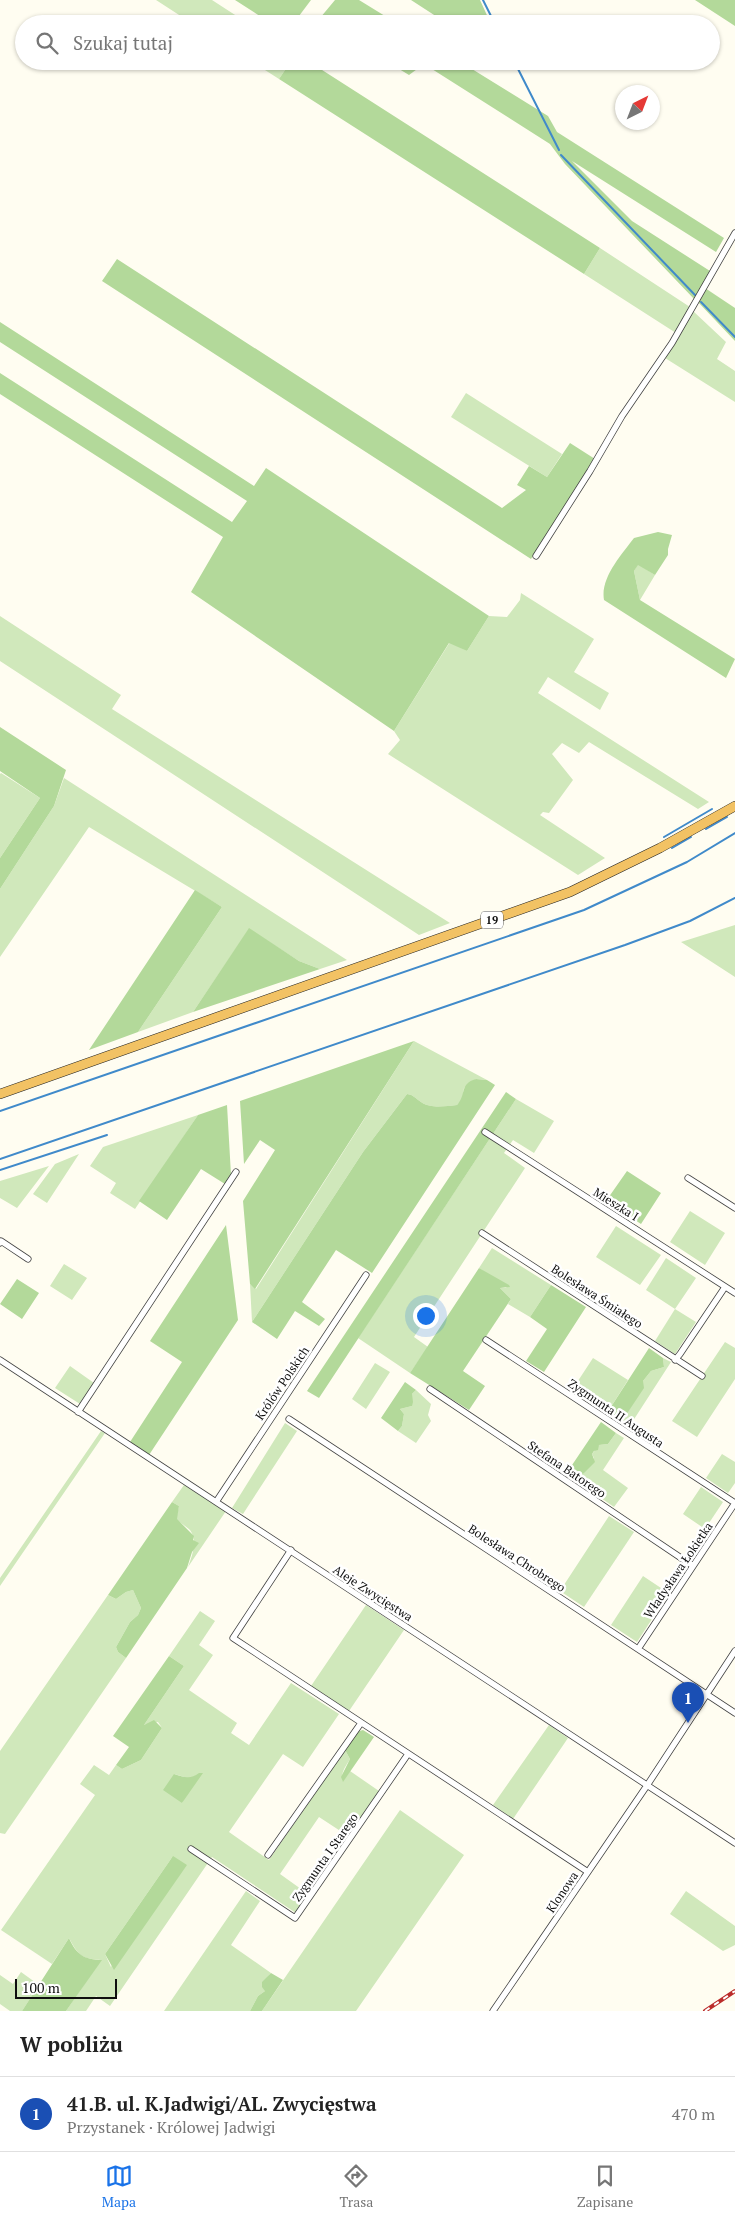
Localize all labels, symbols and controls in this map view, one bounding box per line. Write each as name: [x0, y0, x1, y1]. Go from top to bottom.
search box: [15, 15, 720, 70]
icon: search: [33, 29, 61, 57]
text: Szukaj tutaj: [73, 30, 173, 55]
north arrow: [615, 85, 660, 130]
road number: 19: [481, 912, 503, 928]
street label: Mieszka I: [591, 1184, 641, 1224]
street label: Bolesława Śmiałego: [549, 1261, 646, 1331]
your location: [413, 1303, 439, 1329]
street label: Królów Polskich: [252, 1343, 312, 1423]
street label: Zygmunta II Augusta: [565, 1375, 667, 1451]
street label: Stefana Batorego: [525, 1437, 609, 1501]
street label: Władysława Łokietka: [640, 1519, 716, 1621]
street label: Bolesława Chrobrego: [466, 1521, 569, 1595]
street label: Aleje Zwycięstwa: [330, 1562, 416, 1624]
pin: 1: [672, 1682, 704, 1723]
street label: Zygmunta I Starego: [289, 1810, 361, 1904]
street label: Klonowa: [543, 1869, 581, 1915]
scale bar: [15, 1976, 118, 1999]
text: 100 m: [22, 1978, 60, 1997]
text: W pobliżu: [20, 2030, 123, 2058]
text: 41.B. ul. K.Jadwigi/AL. Zwycięstwa: [67, 2091, 377, 2116]
text: 1: [31, 2103, 41, 2125]
text: 470 m: [672, 2103, 715, 2125]
text: Przystanek · Królowej Jadwigi: [67, 2116, 276, 2138]
tab: Mapa: [102, 2162, 136, 2211]
tab: Trasa: [340, 2162, 373, 2211]
tab: Zapisane: [577, 2162, 633, 2211]

